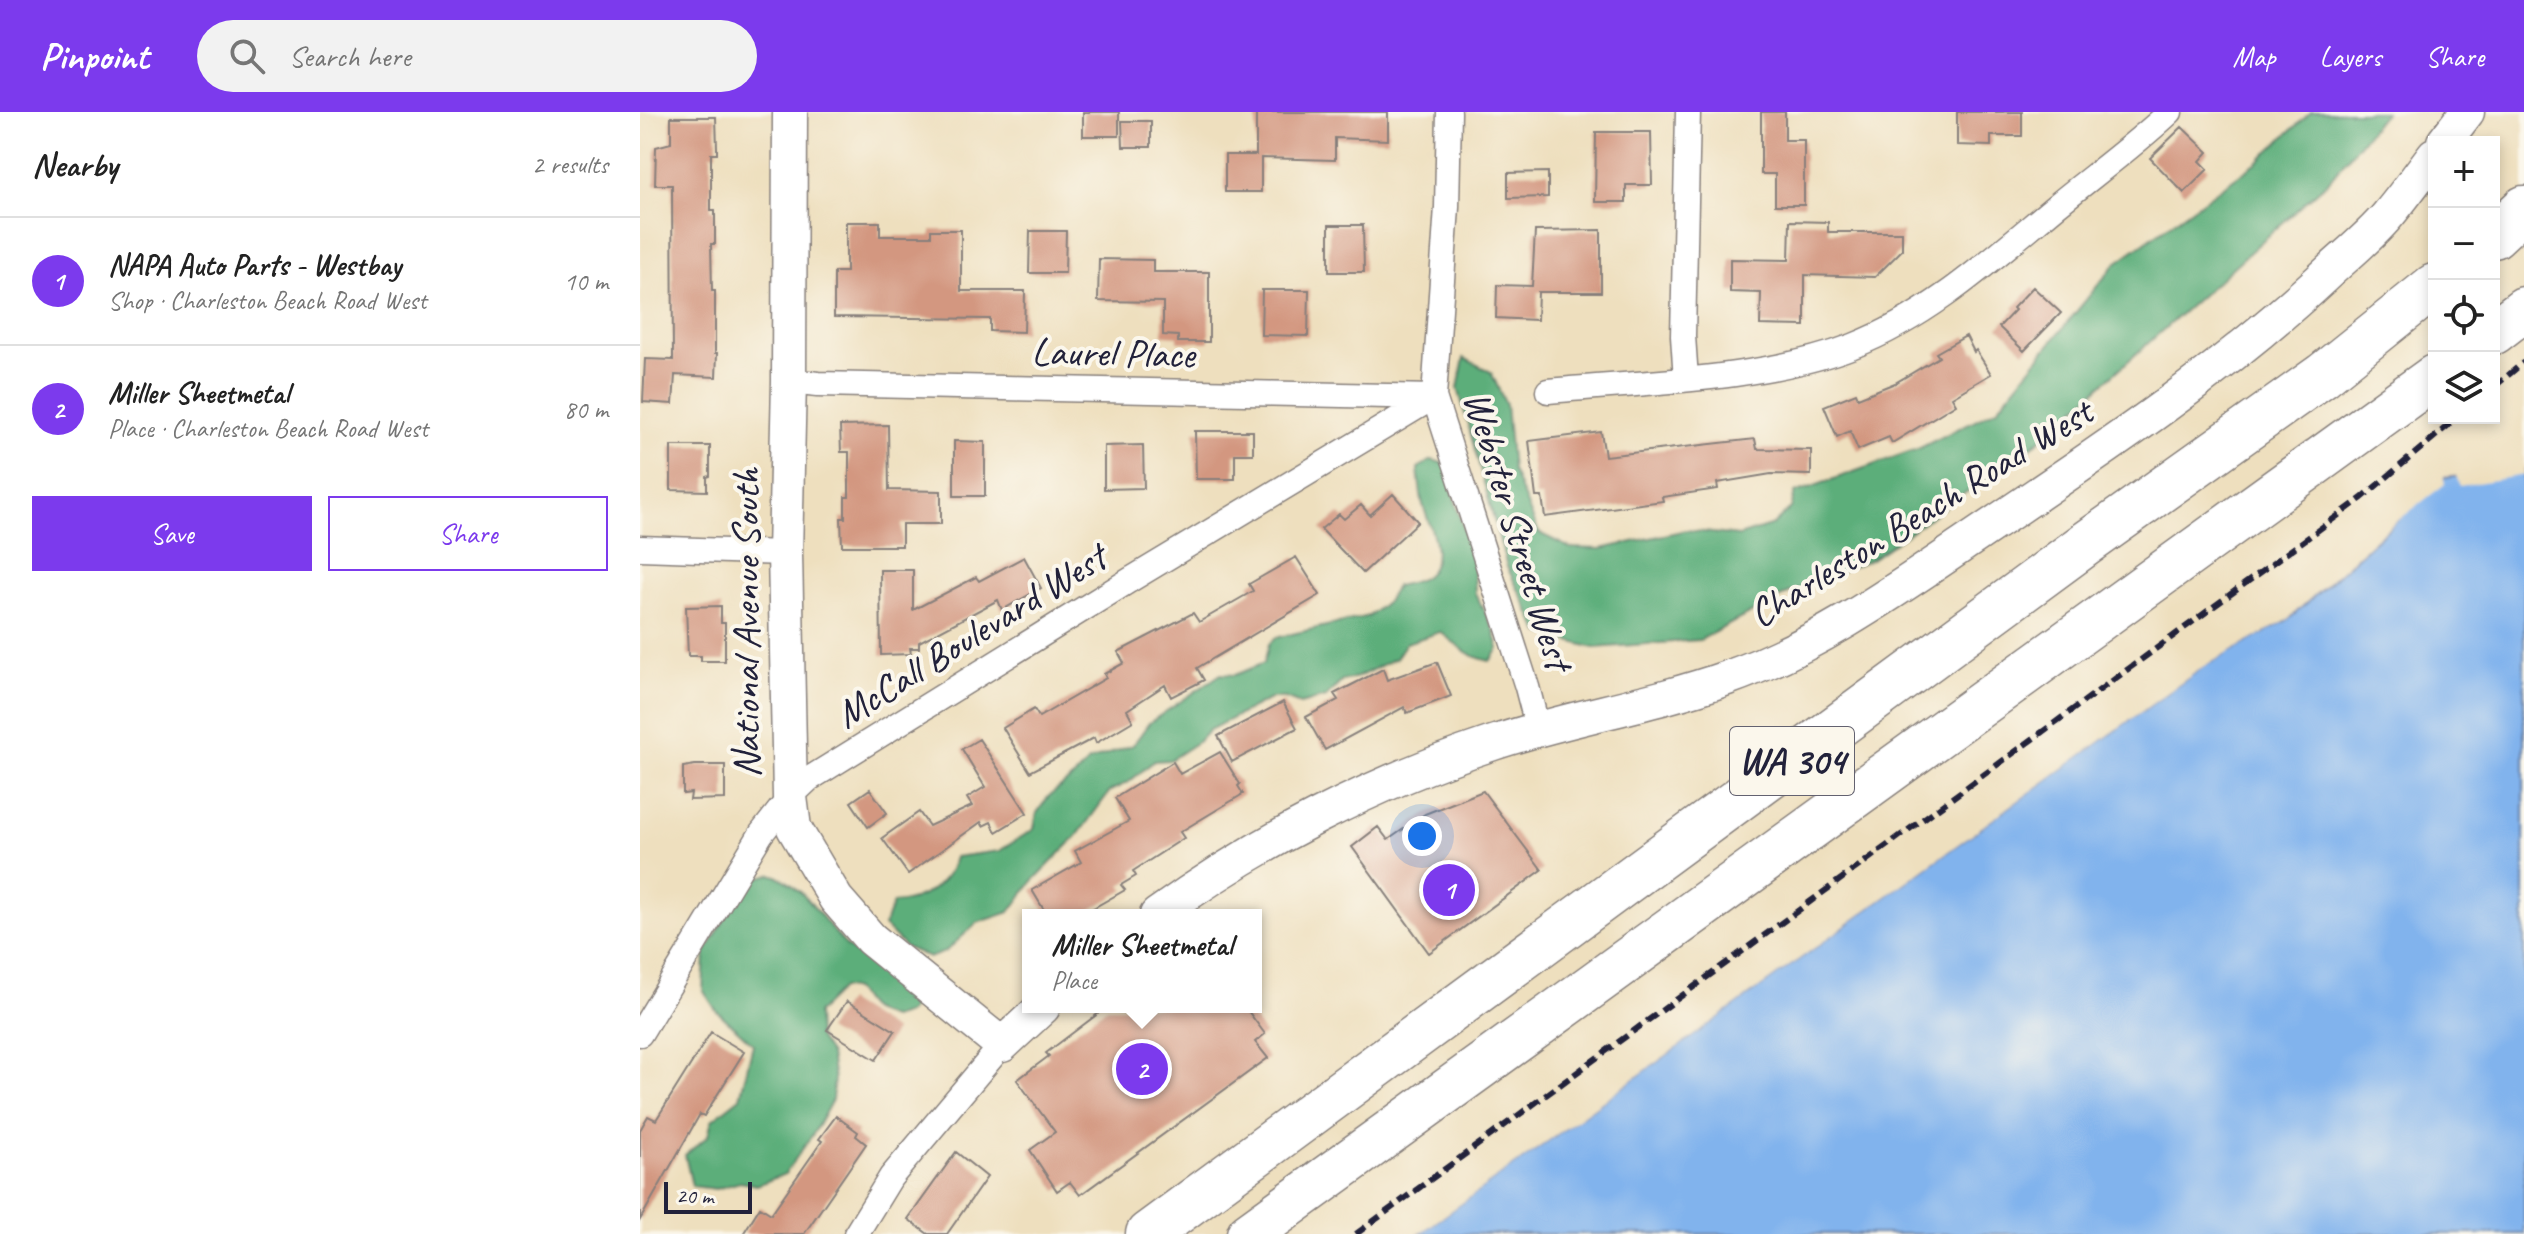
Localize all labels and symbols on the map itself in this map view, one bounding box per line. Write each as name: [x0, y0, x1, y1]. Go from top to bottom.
street label: Laurel Place: [1031, 327, 1198, 379]
street label: Webster Street West: [1452, 385, 1586, 681]
street label: Charleston Beach Road West: [1740, 385, 2105, 639]
street label: National Avenue South: [721, 466, 771, 778]
street label: McCall Boulevard West: [826, 529, 1120, 739]
road number: WA 304: [1730, 727, 1854, 795]
your location: [1402, 816, 1442, 856]
pin: 1: [1423, 860, 1475, 920]
pin: 2: [1116, 1039, 1168, 1099]
scale bar: [664, 1178, 752, 1214]

